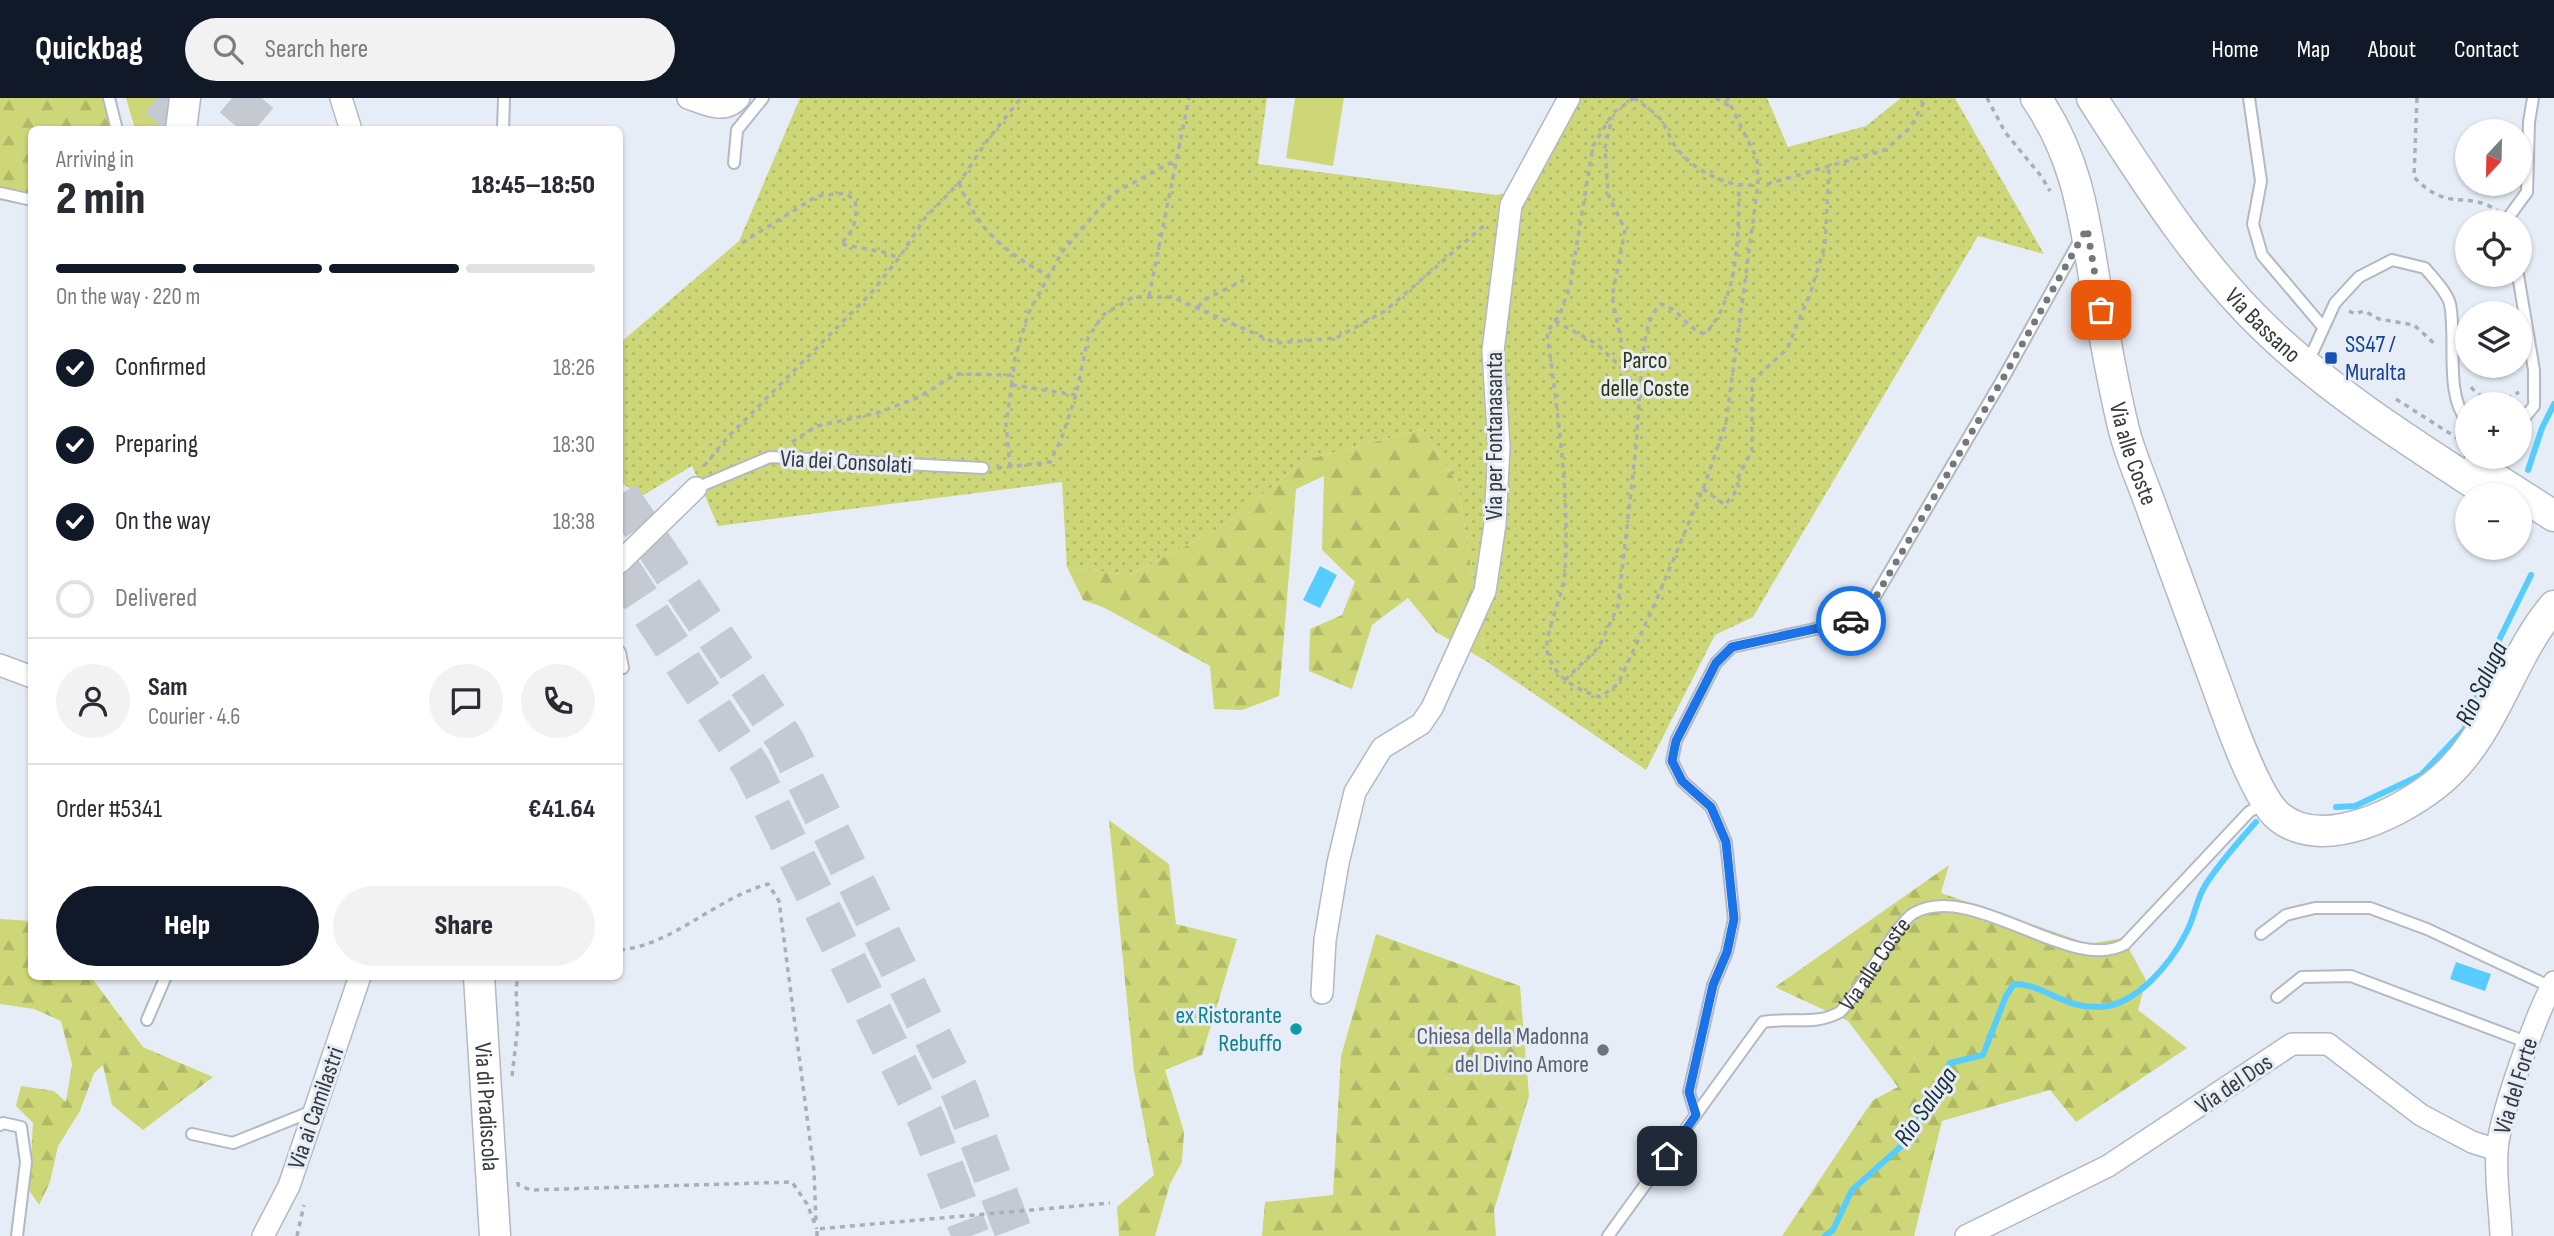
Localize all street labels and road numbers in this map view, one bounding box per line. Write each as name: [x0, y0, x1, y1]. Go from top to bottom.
street label: Via Bassano: [2219, 282, 2307, 369]
street label: Via per Fontanasanta: [1480, 352, 1509, 520]
street label: Via alle Coste: [2103, 399, 2164, 509]
street label: Via dei Consolati: [779, 444, 913, 480]
street label: Via alle Coste: [1833, 911, 1917, 1017]
street label: Via del Forte: [2488, 1034, 2544, 1138]
street label: Via di Pradiscola: [469, 1042, 505, 1172]
street label: Via ai Camilastri: [282, 1043, 350, 1173]
street label: Via del Dos: [2190, 1048, 2278, 1120]

